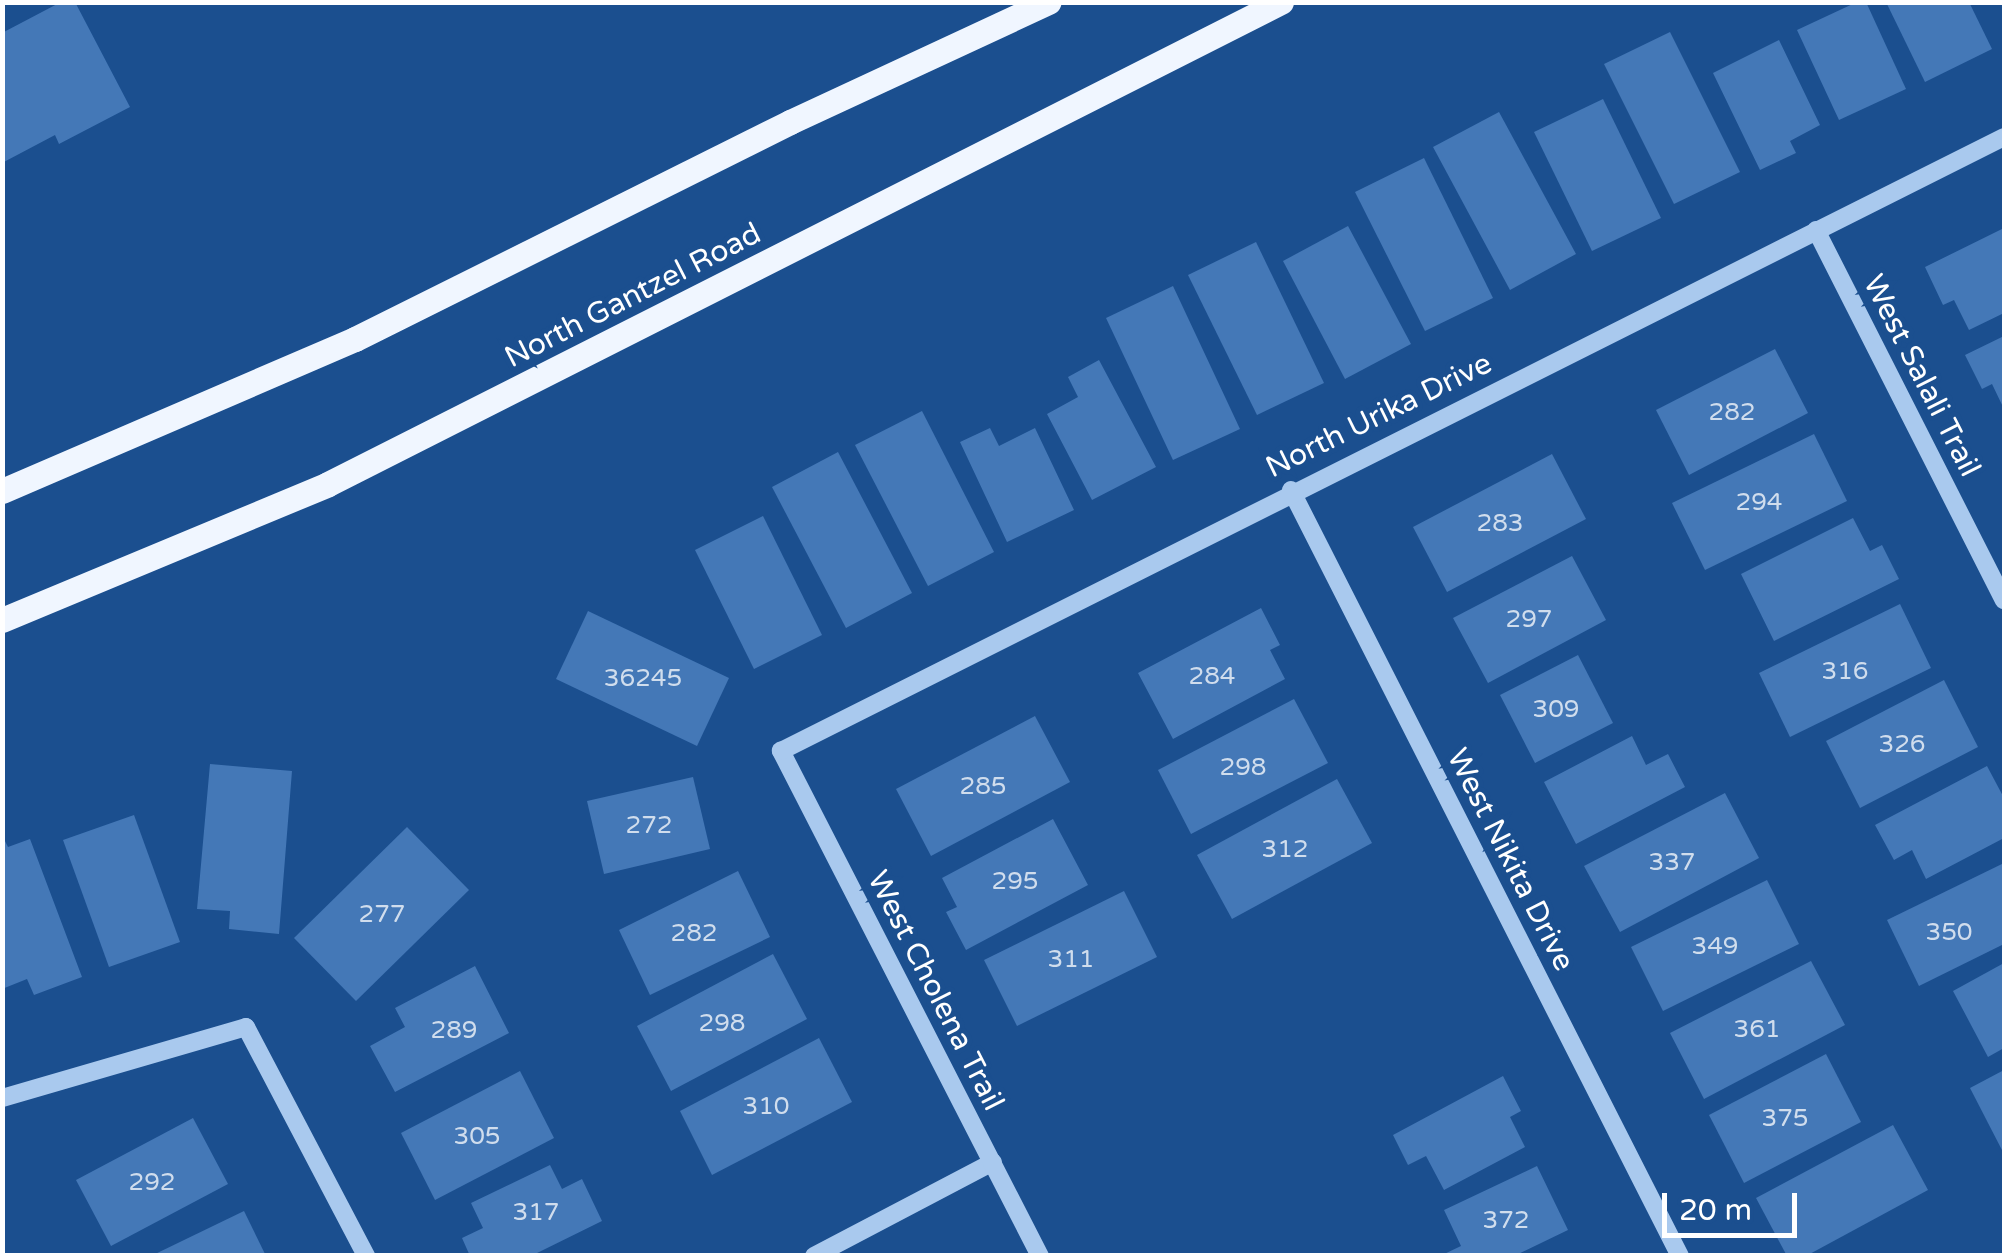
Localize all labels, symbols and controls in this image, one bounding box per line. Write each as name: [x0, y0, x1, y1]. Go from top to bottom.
street label: North Gantzel Road: [499, 216, 767, 376]
street label: West Salali Trail: [1855, 269, 1987, 483]
street label: North Urika Drive: [1260, 346, 1498, 486]
house number: 282: [1708, 397, 1756, 427]
house number: 294: [1735, 487, 1783, 517]
house number: 283: [1476, 508, 1524, 538]
house number: 297: [1505, 604, 1553, 634]
house number: 316: [1821, 656, 1869, 686]
house number: 284: [1188, 661, 1236, 691]
house number: 36245: [604, 663, 682, 693]
house number: 309: [1532, 694, 1580, 724]
house number: 326: [1878, 729, 1926, 759]
street label: West Nikita Drive: [1438, 743, 1582, 977]
house number: 298: [1219, 752, 1267, 782]
house number: 285: [959, 771, 1007, 801]
house number: 272: [625, 810, 673, 840]
house number: 312: [1261, 834, 1309, 864]
house number: 337: [1648, 847, 1696, 877]
street label: West Cholena Trail: [859, 865, 1011, 1117]
house number: 295: [991, 866, 1039, 896]
house number: 277: [358, 899, 406, 929]
house number: 350: [1925, 917, 1973, 947]
house number: 282: [670, 918, 718, 948]
house number: 349: [1691, 931, 1739, 961]
house number: 311: [1047, 944, 1095, 974]
house number: 298: [698, 1008, 746, 1038]
house number: 361: [1733, 1014, 1781, 1044]
house number: 289: [430, 1015, 478, 1045]
house number: 310: [742, 1091, 790, 1121]
house number: 375: [1761, 1103, 1809, 1133]
house number: 305: [453, 1121, 501, 1151]
house number: 292: [128, 1167, 176, 1197]
scale bar: [1667, 1173, 1802, 1235]
text: 20 m: [1679, 1192, 1752, 1229]
house number: 317: [512, 1197, 560, 1227]
house number: 372: [1482, 1205, 1530, 1235]

